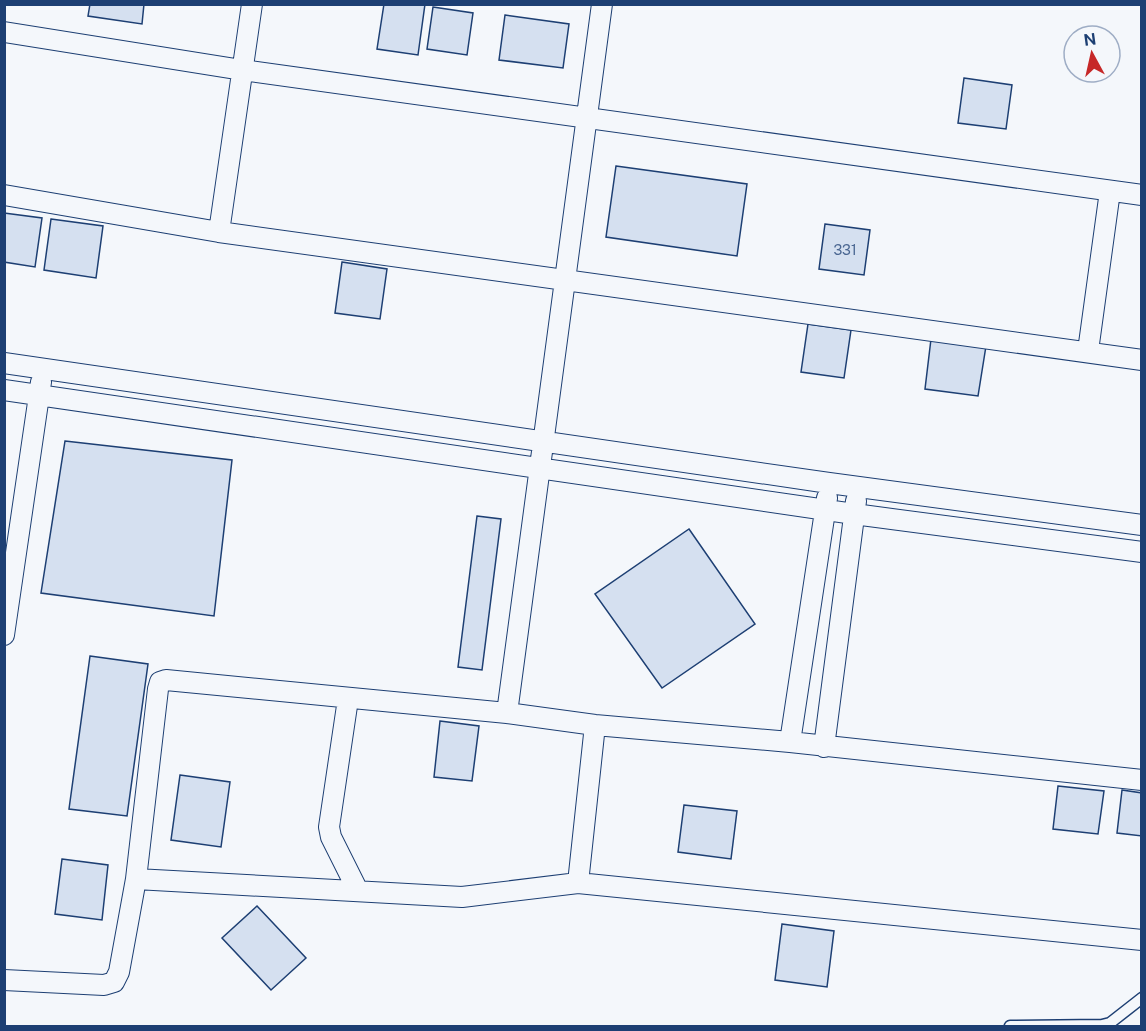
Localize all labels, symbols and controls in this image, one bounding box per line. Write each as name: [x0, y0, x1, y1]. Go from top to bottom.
north arrow: [1062, 24, 1122, 84]
text: N: [1082, 29, 1098, 50]
house number: 331: [833, 242, 857, 258]

